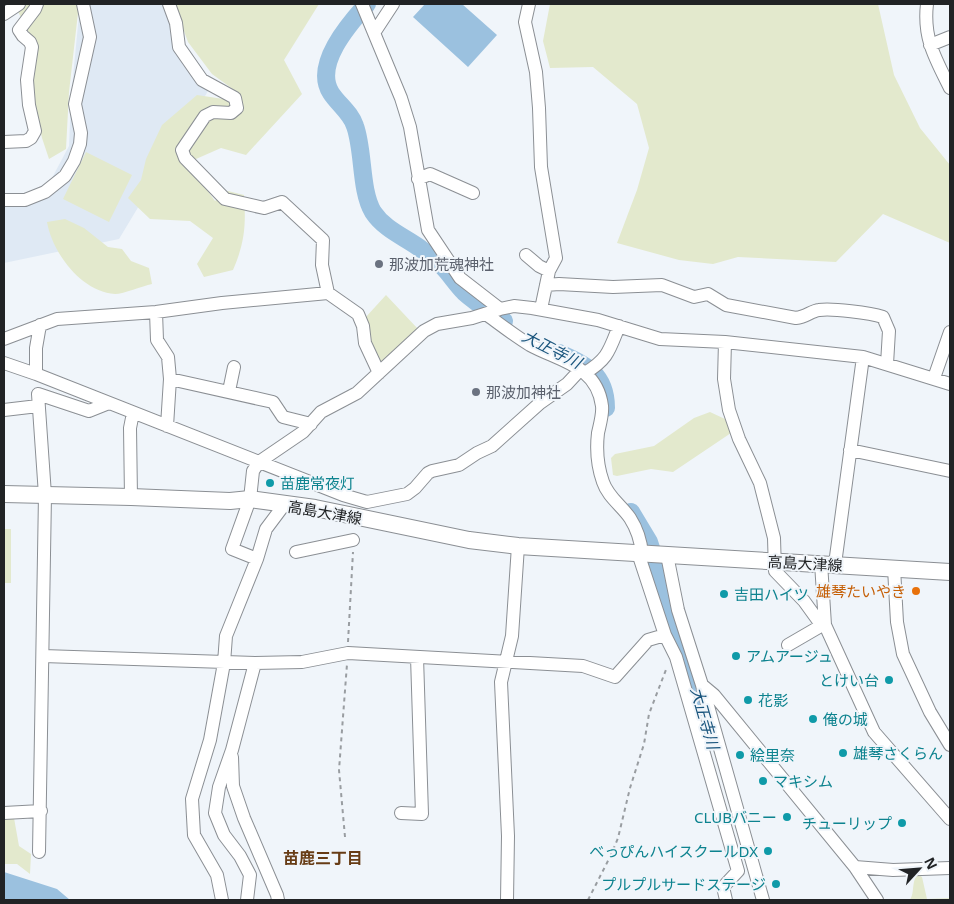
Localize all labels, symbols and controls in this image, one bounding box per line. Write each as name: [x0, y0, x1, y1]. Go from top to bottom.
place label: 那波加荒魂神社: [389, 254, 494, 274]
marker: 那波加荒魂神社: [373, 258, 385, 270]
water label: 大正寺川: [518, 325, 587, 374]
place label: 那波加神社: [486, 382, 561, 402]
marker: 那波加神社: [470, 386, 482, 398]
place label: 苗鹿常夜灯: [280, 473, 355, 493]
marker: 苗鹿常夜灯: [264, 477, 276, 489]
street label: 高島大津線: [286, 496, 364, 528]
street label: 高島大津線: [767, 551, 843, 575]
place label: 雄琴たいやき: [816, 581, 906, 601]
place label: 吉田ハイツ: [734, 584, 809, 604]
marker: 雄琴たいやき: [910, 585, 922, 597]
marker: 吉田ハイツ: [718, 588, 730, 600]
place label: アムアージュ: [746, 646, 833, 666]
marker: アムアージュ: [730, 650, 742, 662]
place label: とけい台: [819, 670, 879, 690]
marker: とけい台: [883, 674, 895, 686]
water label: 大正寺川: [686, 684, 725, 754]
place label: 花影: [758, 690, 788, 710]
marker: 花影: [742, 694, 754, 706]
place label: 俺の城: [823, 709, 868, 729]
marker: 俺の城: [807, 713, 819, 725]
place label: 雄琴さくらん: [853, 743, 943, 763]
place label: 絵里奈: [750, 745, 795, 765]
marker: 雄琴さくらん: [837, 747, 849, 759]
marker: 絵里奈: [734, 749, 746, 761]
place label: マキシム: [773, 771, 833, 791]
marker: マキシム: [757, 775, 769, 787]
place label: CLUBバニー: [694, 807, 777, 827]
marker: CLUBバニー: [781, 811, 793, 823]
place label: チューリップ: [802, 813, 892, 833]
marker: チューリップ: [896, 817, 908, 829]
place label: べっぴんハイスクールDX: [589, 841, 758, 861]
north arrow: [894, 844, 944, 894]
marker: べっぴんハイスクールDX: [762, 845, 774, 857]
district label: 苗鹿三丁目: [283, 847, 363, 869]
text: N: [920, 854, 942, 872]
place label: プルプルサードステージ: [601, 874, 766, 894]
marker: プルプルサードステージ: [770, 878, 782, 890]

